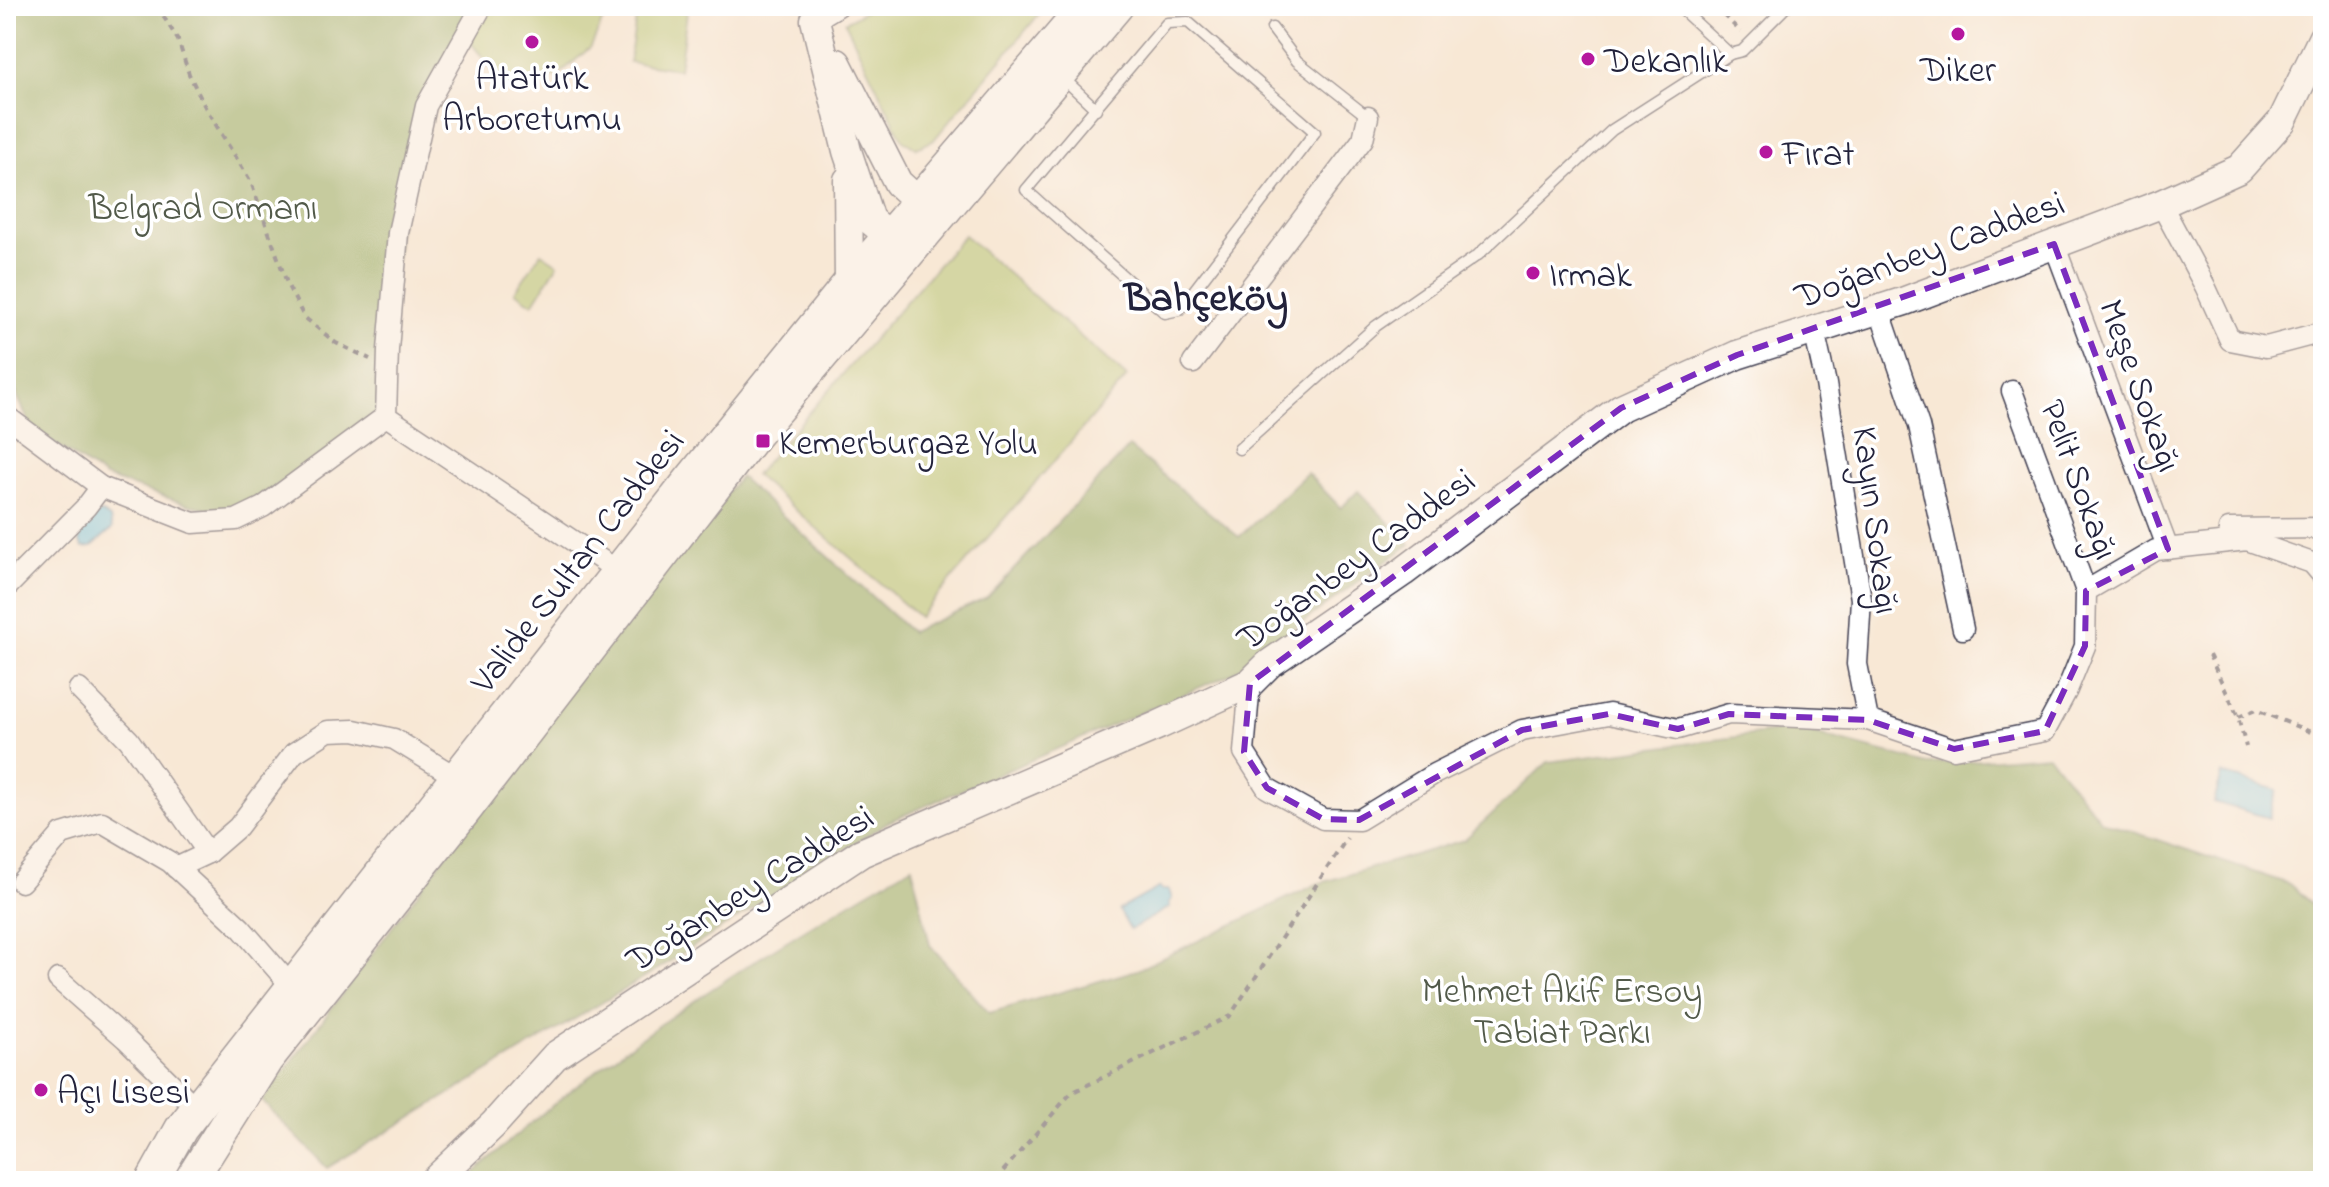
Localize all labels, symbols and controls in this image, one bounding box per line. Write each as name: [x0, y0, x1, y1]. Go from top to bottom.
marker: Diker: [1949, 25, 1967, 43]
marker: Atatürk Arboretumu: [523, 33, 541, 51]
place label: Dekanlık: [1603, 37, 1728, 90]
place label: Diker: [1919, 46, 1997, 99]
marker: Dekanlık: [1579, 50, 1597, 68]
place label: Atatürk Arboretumu: [442, 54, 622, 148]
place label: Fırat: [1781, 130, 1855, 183]
marker: Fırat: [1757, 143, 1775, 161]
street label: Doğanbey Caddesi: [1787, 179, 2073, 326]
park label: Belgrad Ormanı: [88, 184, 317, 237]
place label: Irmak: [1549, 251, 1632, 304]
marker: Irmak: [1524, 264, 1542, 282]
district label: Bahçeköy: [1122, 271, 1288, 330]
street label: Meşe Sokağı: [2082, 293, 2193, 480]
street label: Pelit Sokağı: [2023, 393, 2130, 568]
street label: Valide Sultan Caddesi: [459, 419, 700, 707]
place label: Kemerburgaz Yolu: [779, 419, 1038, 472]
street label: Kayın Sokağı: [1836, 424, 1911, 617]
marker: Kemerburgaz Yolu: [754, 432, 772, 450]
street label: Doğanbey Caddesi: [1227, 457, 1488, 667]
street label: Doğanbey Caddesi: [616, 793, 886, 989]
park label: Mehmet Akif Ersoy Tabiat Parkı: [1422, 967, 1702, 1061]
place label: Açı Lisesi: [57, 1068, 190, 1121]
marker: Açı Lisesi: [32, 1081, 50, 1099]

